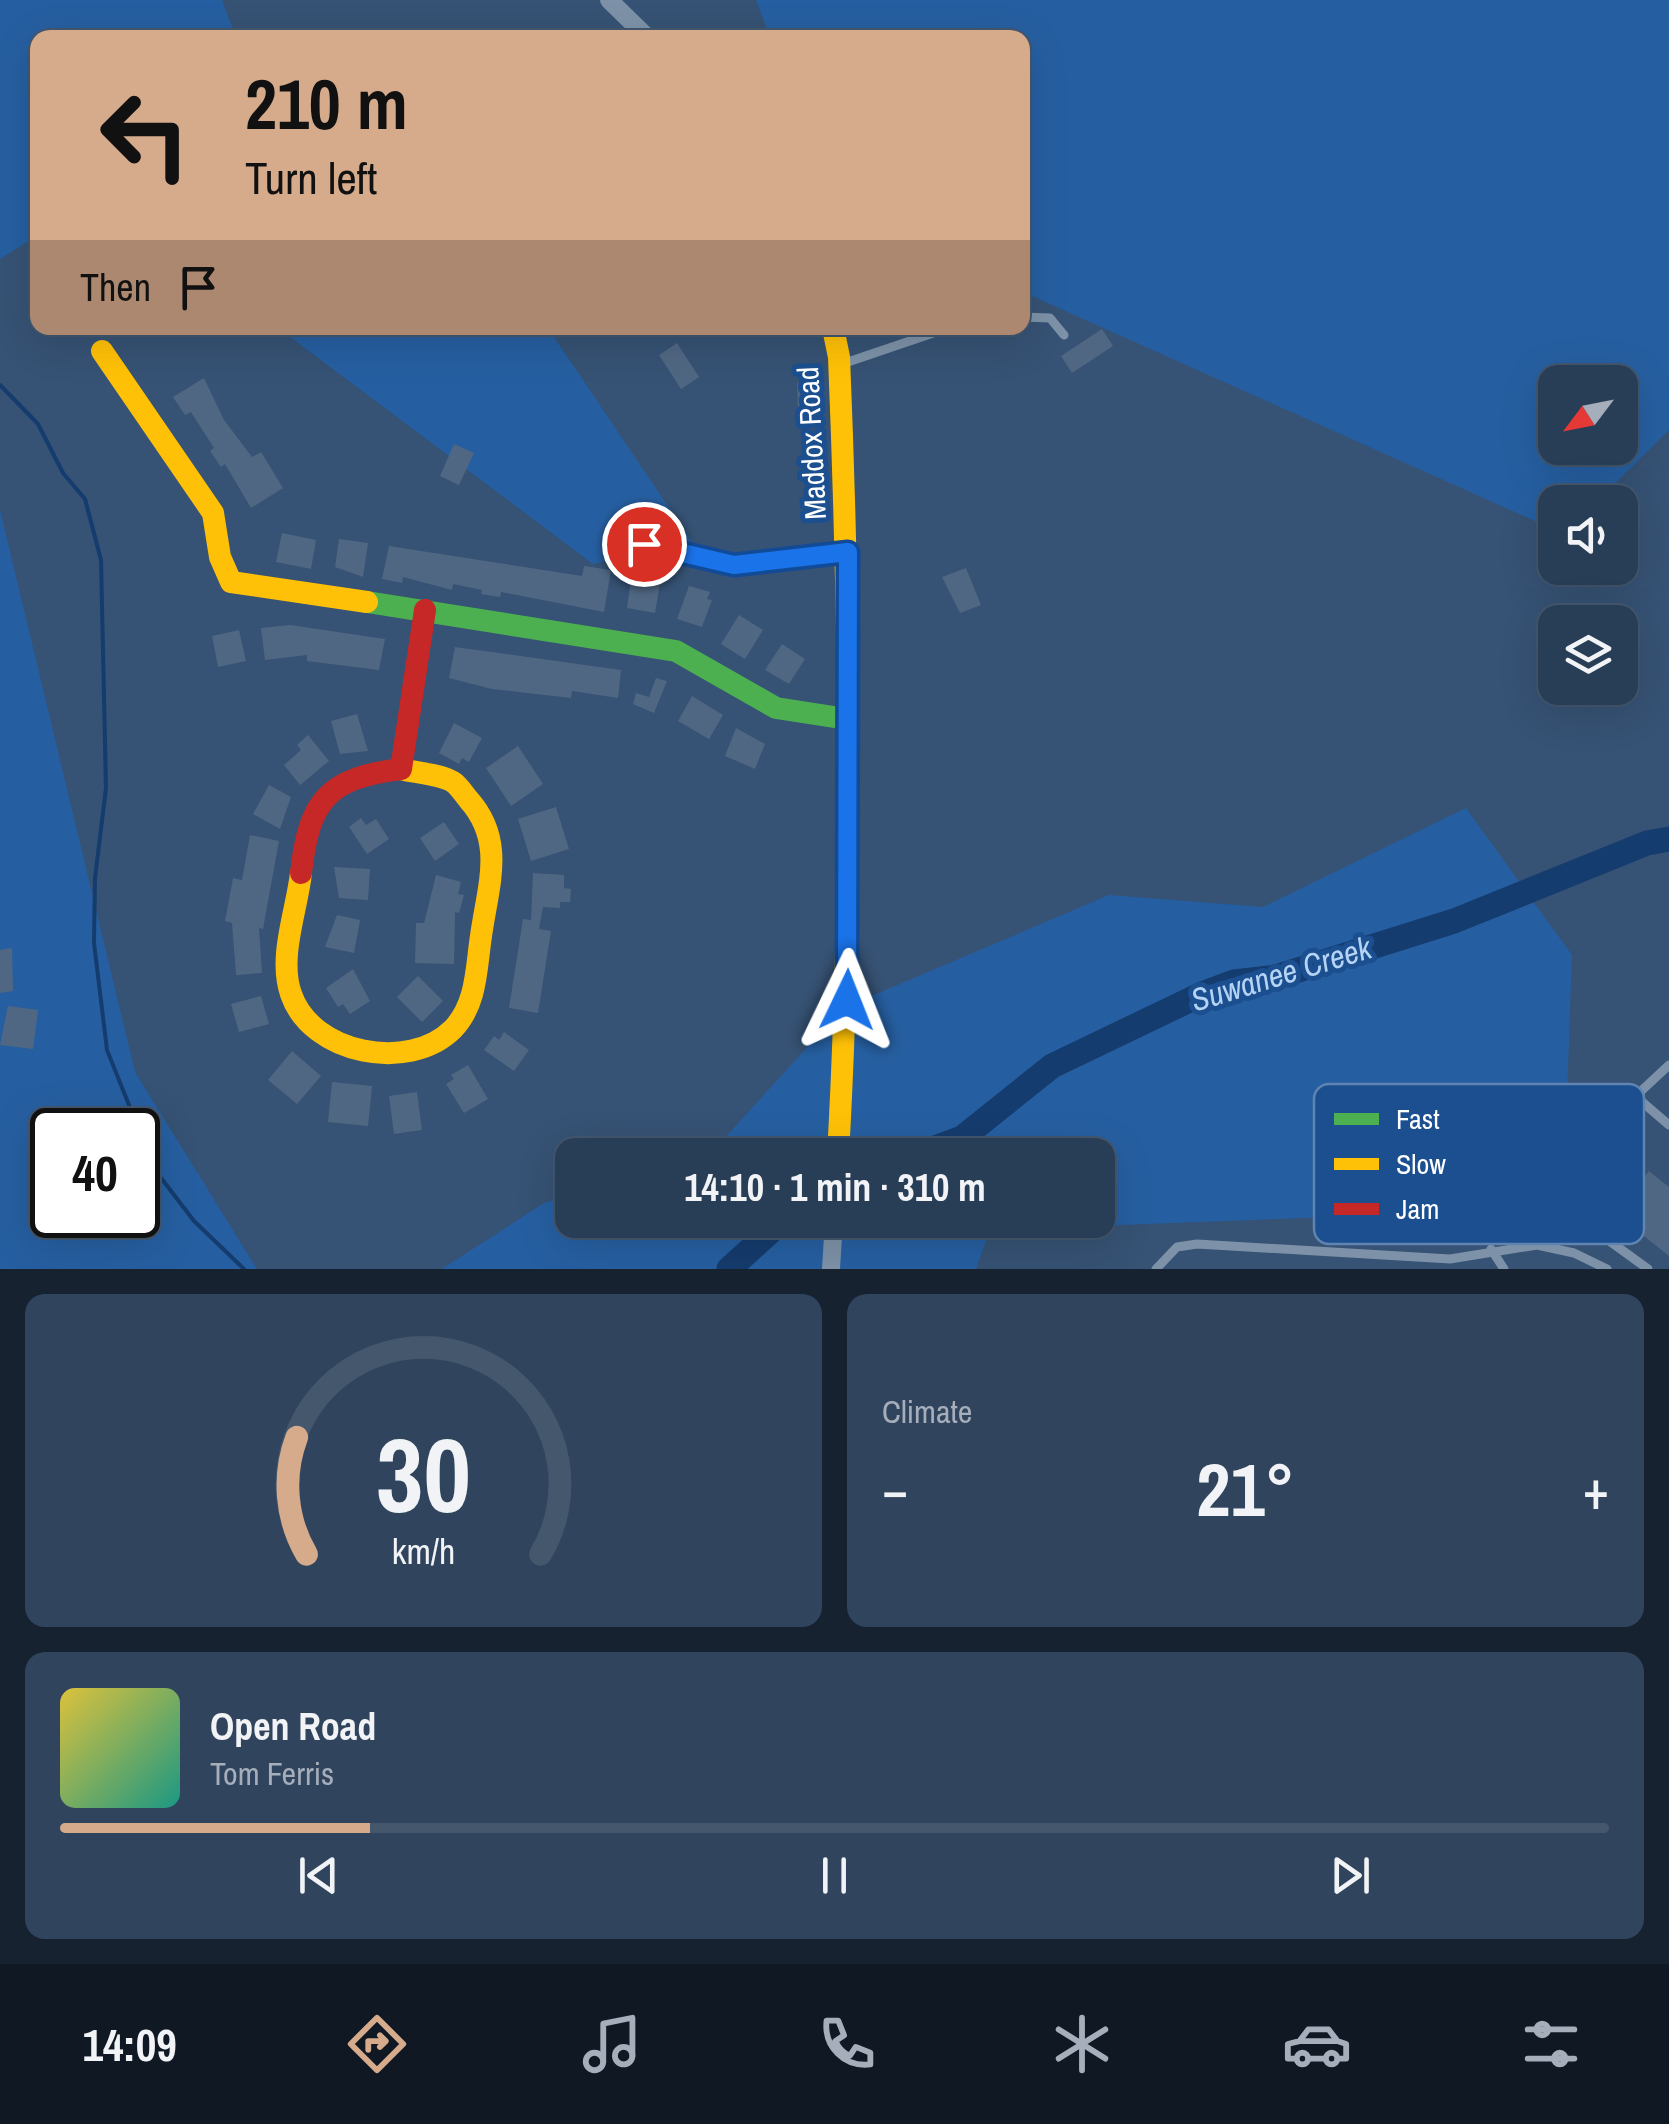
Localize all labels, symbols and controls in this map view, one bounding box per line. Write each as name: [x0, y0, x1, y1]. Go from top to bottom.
text: 210 m: [245, 57, 408, 151]
icon: left: [80, 70, 210, 200]
text: Turn left: [245, 147, 377, 208]
icon: arrive: [171, 260, 226, 315]
text: Then: [80, 262, 151, 313]
north arrow: [1538, 365, 1638, 465]
map controls: [1538, 365, 1638, 705]
street label: Maddox Road: [787, 366, 835, 521]
button: sound: [1538, 485, 1638, 585]
pin: [602, 502, 687, 587]
icon: arrive: [617, 517, 672, 572]
button: layers: [1538, 605, 1638, 705]
water label: Suwanee Creek: [1185, 925, 1377, 1021]
position arrow: [795, 948, 899, 1052]
legend: [1314, 1084, 1644, 1244]
text: Fast: [1396, 1100, 1440, 1138]
speed limit sign: 40: [30, 1108, 160, 1238]
text: Slow: [1396, 1145, 1446, 1183]
text: 14:10 · 1 min · 310 m: [684, 1162, 986, 1213]
text: Jam: [1396, 1190, 1439, 1228]
text: Climate: [882, 1390, 972, 1433]
text: 30: [376, 1404, 471, 1544]
text: 21°: [1196, 1438, 1295, 1539]
text: −: [882, 1452, 908, 1526]
text: +: [1583, 1452, 1609, 1526]
text: km/h: [392, 1527, 455, 1575]
text: Open Road: [210, 1701, 376, 1752]
text: Tom Ferris: [210, 1752, 334, 1795]
icon: previous: [291, 1848, 346, 1903]
icon: pause: [807, 1848, 862, 1903]
icon: next: [1323, 1848, 1378, 1903]
icon: directions: [342, 2009, 412, 2079]
icon: music: [577, 2009, 647, 2079]
icon: phone: [812, 2009, 882, 2079]
icon: climate: [1047, 2009, 1117, 2079]
icon: car: [1282, 2009, 1352, 2079]
icon: filters: [1516, 2009, 1586, 2079]
text: 14:09: [82, 2014, 177, 2075]

